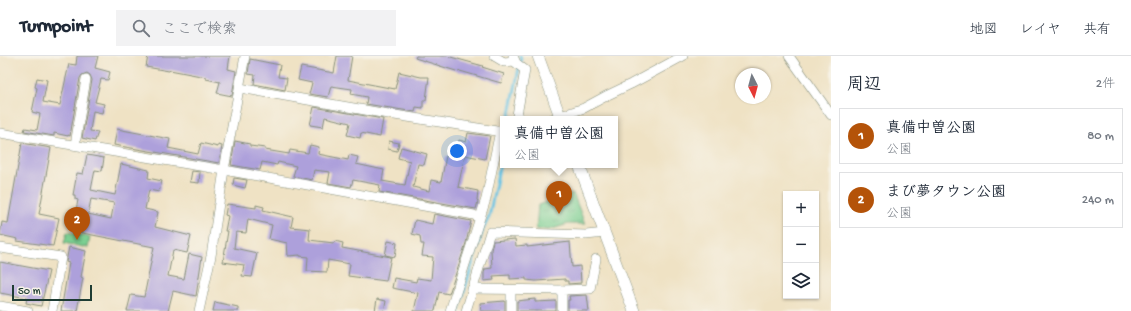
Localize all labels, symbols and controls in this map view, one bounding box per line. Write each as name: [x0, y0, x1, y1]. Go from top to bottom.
search box: [116, 10, 396, 46]
text: Turnpoint: [20, 16, 92, 39]
icon: search: [130, 17, 152, 39]
text: ここで検索: [162, 21, 237, 39]
text: 地図: [970, 22, 998, 39]
text: レイヤ: [1020, 22, 1061, 39]
text: 共有: [1083, 22, 1111, 39]
north arrow: [735, 68, 771, 104]
text: 周辺: [847, 76, 881, 96]
text: 2件: [1096, 77, 1115, 92]
popup: [500, 116, 618, 168]
text: 真備中曽公園: [886, 120, 976, 138]
text: 真備中曽公園: [514, 126, 604, 144]
text: 1: [858, 129, 864, 144]
text: 80 m: [1087, 129, 1114, 144]
your location: [447, 141, 467, 161]
text: 公園: [886, 143, 912, 158]
text: 公園: [514, 149, 540, 164]
pin: 1: [546, 181, 572, 214]
text: まび夢タウン公園: [886, 184, 1006, 202]
map controls: [783, 191, 819, 299]
button: +: [783, 191, 819, 227]
text: 2: [858, 193, 864, 208]
text: 240 m: [1082, 193, 1114, 208]
pin: 2: [64, 207, 90, 240]
text: 公園: [886, 207, 912, 222]
button: −: [783, 227, 819, 263]
button: layers: [783, 263, 819, 299]
scale bar: [12, 283, 92, 302]
text: 50 m: [18, 286, 40, 298]

